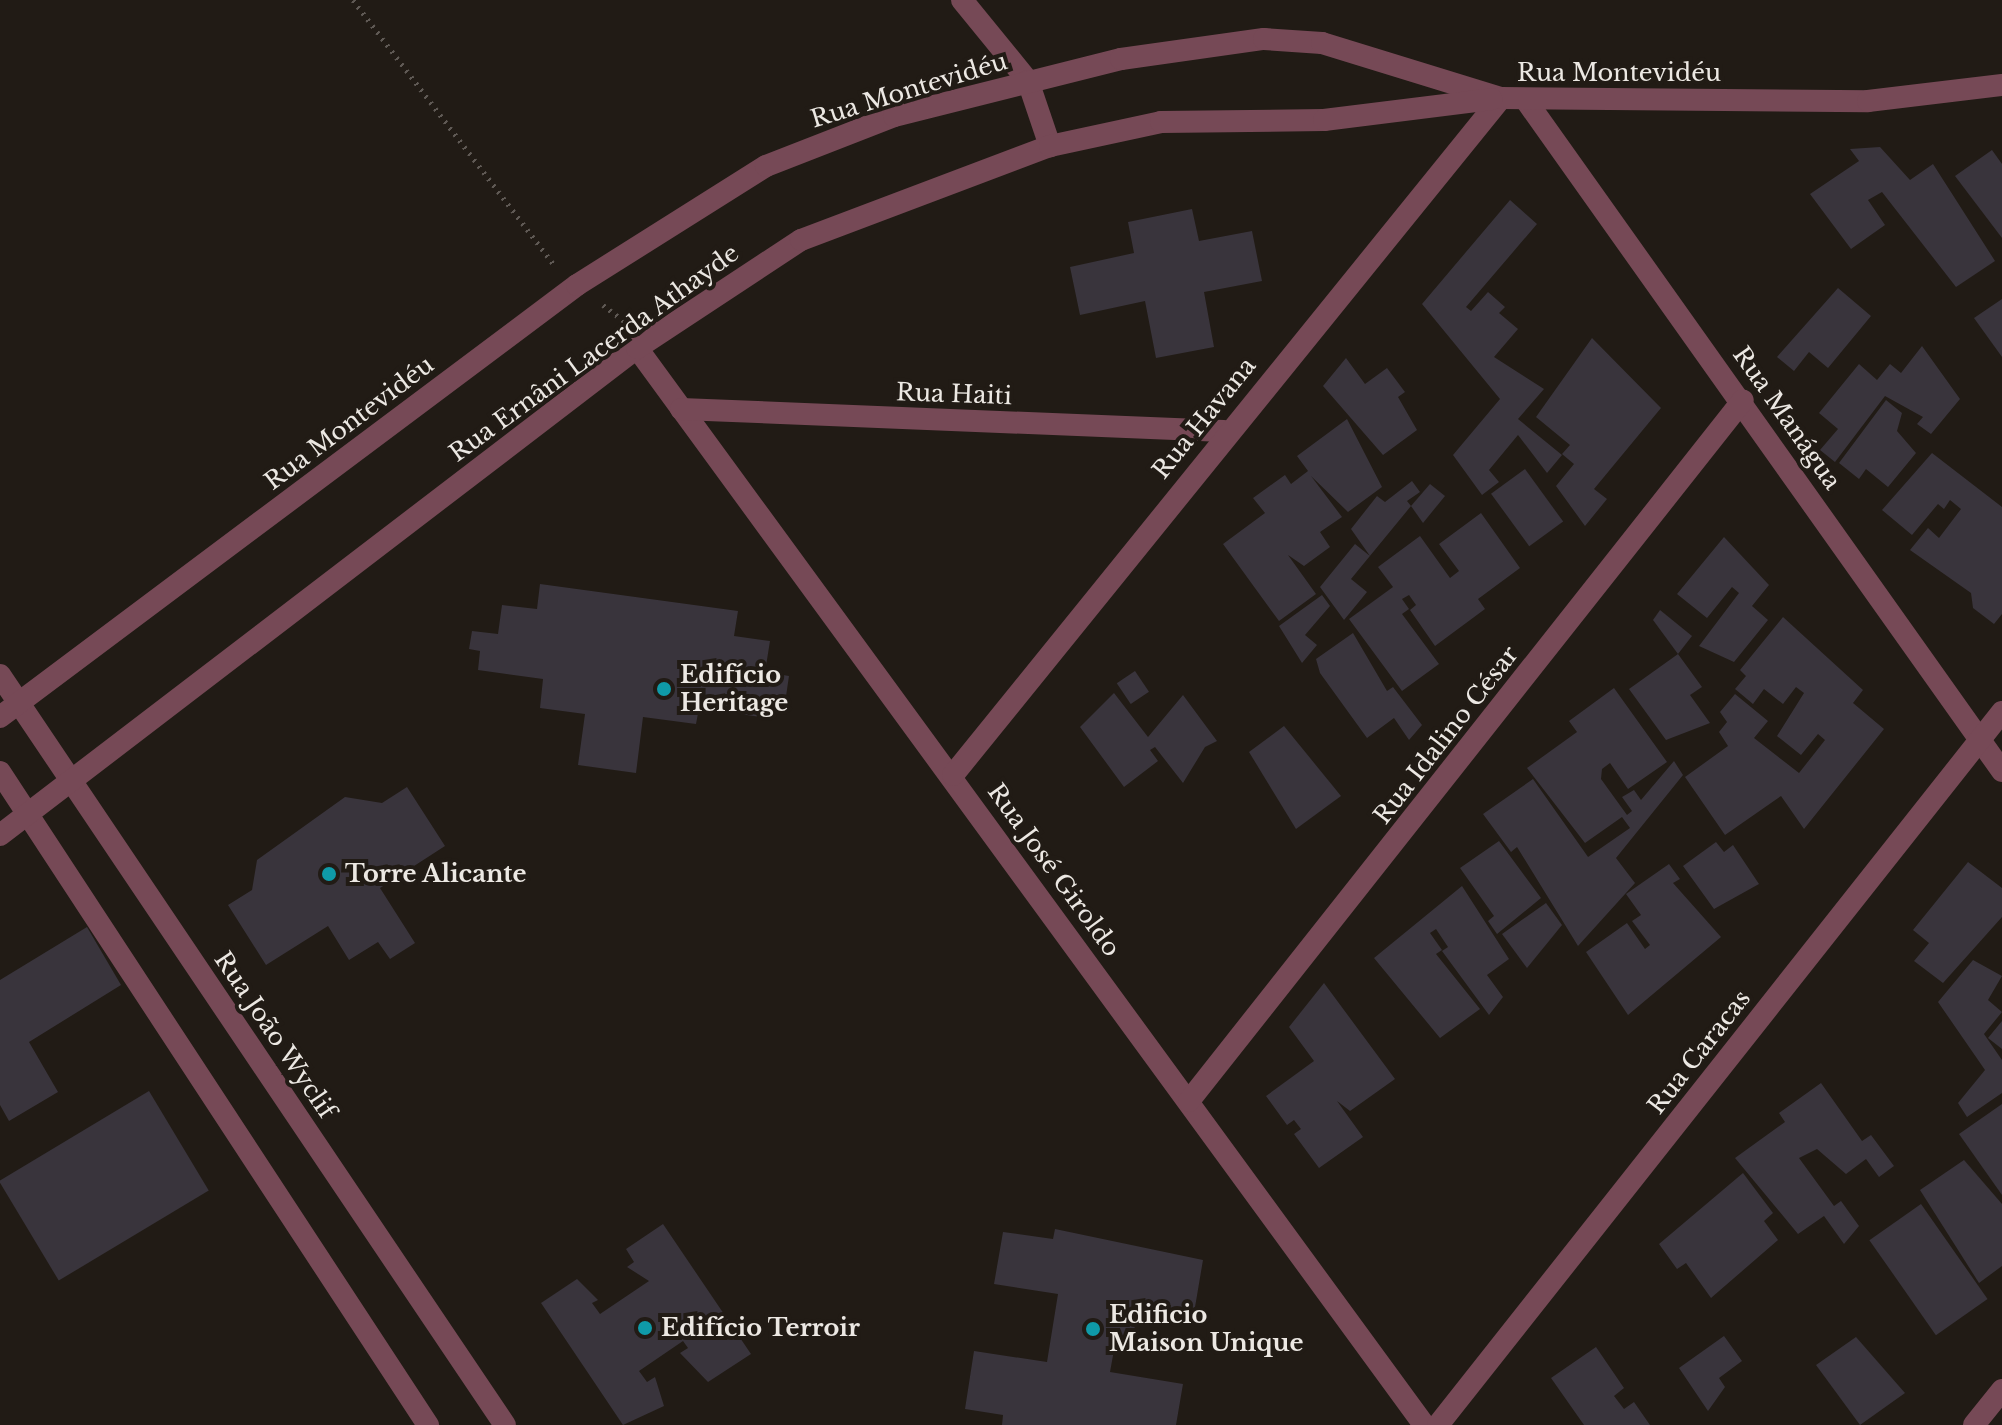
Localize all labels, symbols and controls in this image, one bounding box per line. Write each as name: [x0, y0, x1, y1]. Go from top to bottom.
street label: Rua Montevidéu: [807, 46, 1011, 134]
street label: Rua Montevidéu: [1517, 59, 1721, 87]
street label: Rua Ernâni Lacerda Athayde: [443, 238, 745, 468]
street label: Rua Manágua: [1727, 341, 1847, 495]
street label: Rua Montevidéu: [259, 350, 439, 496]
street label: Rua Havana: [1146, 352, 1262, 484]
street label: Rua Haiti: [895, 378, 1013, 410]
street label: Rua Idalino César: [1368, 640, 1524, 830]
place label: Edifício Heritage: [680, 661, 788, 717]
marker: Edifício Heritage: [655, 680, 673, 698]
street label: Rua José Giroldo: [982, 778, 1126, 962]
place label: Torre Alicante: [345, 860, 528, 888]
marker: Torre Alicante: [320, 865, 338, 883]
street label: Rua João Wyclif: [208, 945, 342, 1125]
street label: Rua Caracas: [1642, 984, 1756, 1120]
place label: Edificio Maison Unique: [1109, 1301, 1304, 1357]
place label: Edifício Terroir: [661, 1314, 861, 1342]
marker: Edifício Terroir: [636, 1319, 654, 1337]
marker: Edificio Maison Unique: [1084, 1320, 1102, 1338]

